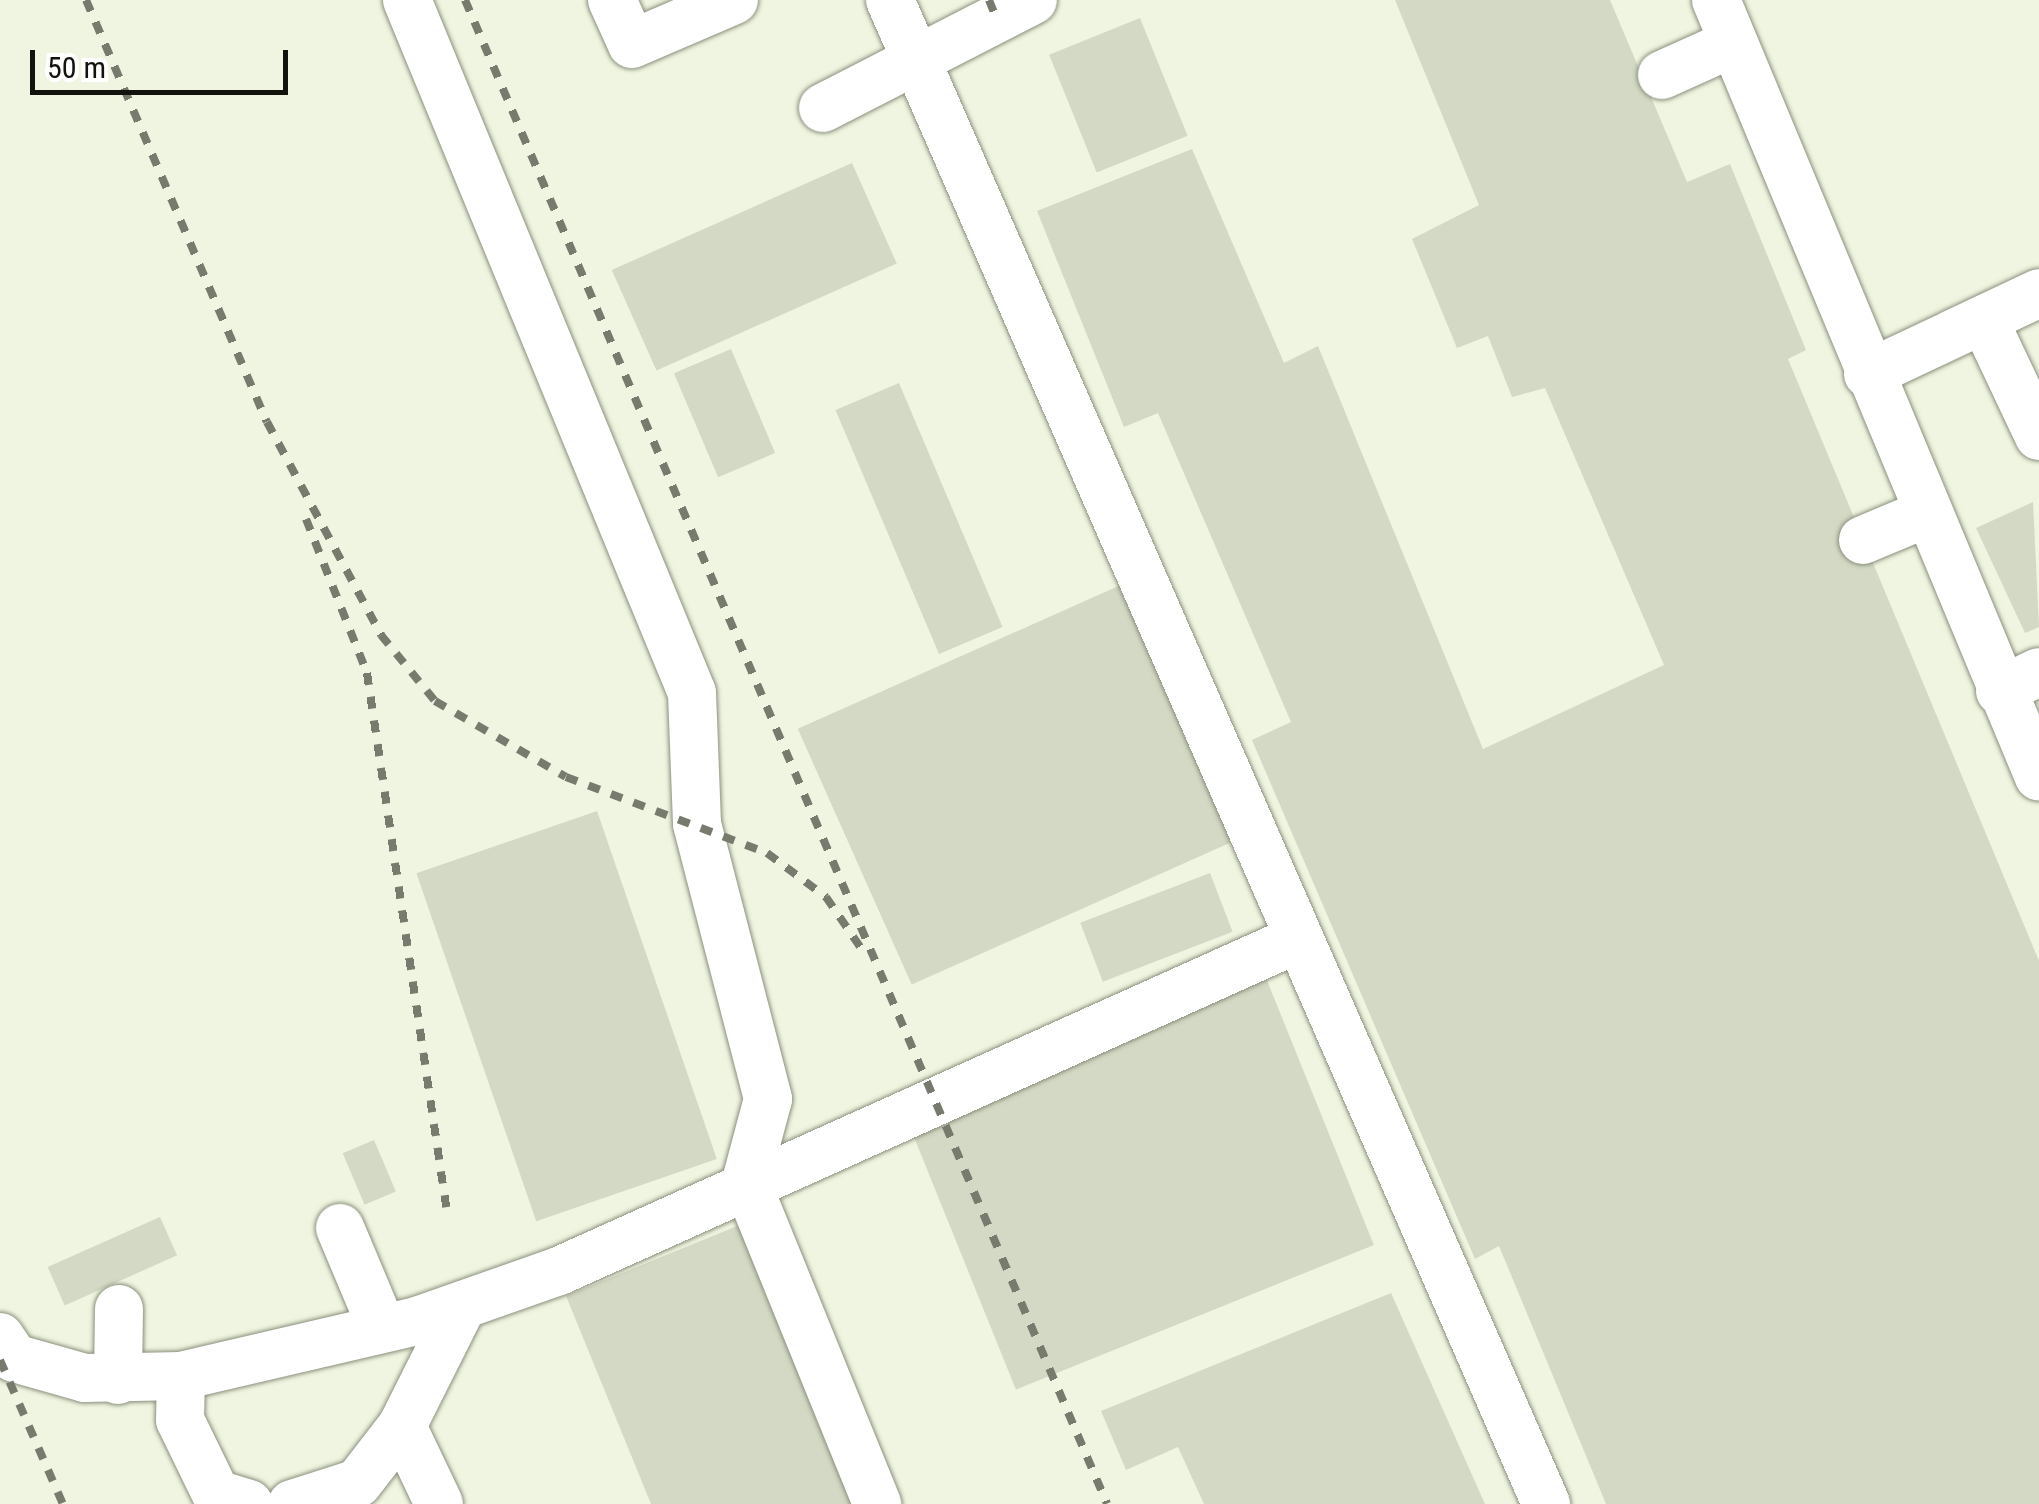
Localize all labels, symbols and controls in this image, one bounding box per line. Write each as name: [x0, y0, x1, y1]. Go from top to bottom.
scale bar: [35, 30, 292, 92]
text: 50 m: [47, 50, 106, 85]

